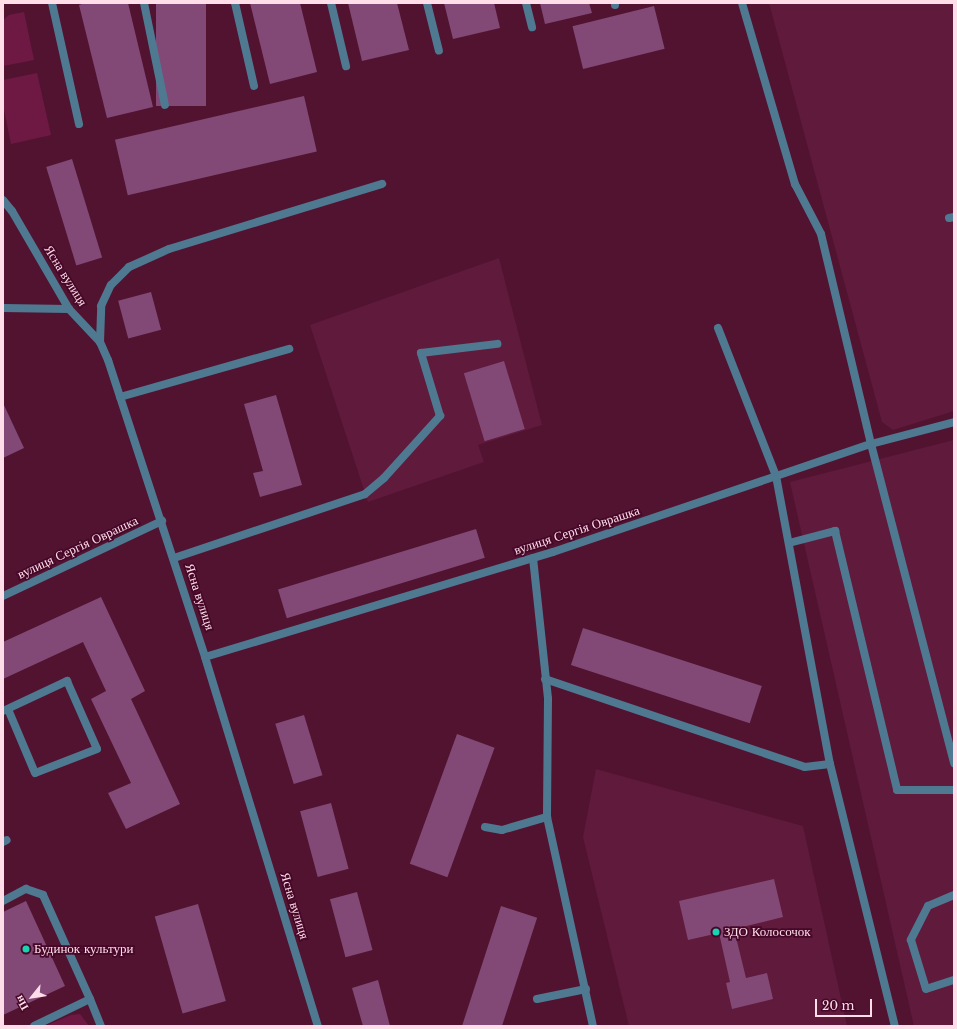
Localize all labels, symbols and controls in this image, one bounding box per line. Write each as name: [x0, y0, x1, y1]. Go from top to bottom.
street label: Ясна вулиця: [40, 243, 90, 309]
street label: вулиця Сергія Оврашка: [512, 503, 642, 559]
street label: вулиця Сергія Оврашка: [15, 513, 141, 583]
street label: Ясна вулиця: [181, 562, 217, 632]
street label: Ясна вулиця: [276, 871, 312, 941]
place label: ЗДО Колосочок: [724, 924, 811, 940]
marker: ЗДО Колосочок: [711, 927, 721, 937]
place label: Будинок культури: [34, 941, 133, 957]
marker: Будинок культури: [21, 944, 31, 954]
north arrow: [12, 977, 52, 1017]
scale bar: [817, 991, 874, 1017]
text: Пн: [12, 993, 31, 1013]
text: 20 m: [822, 998, 854, 1013]

